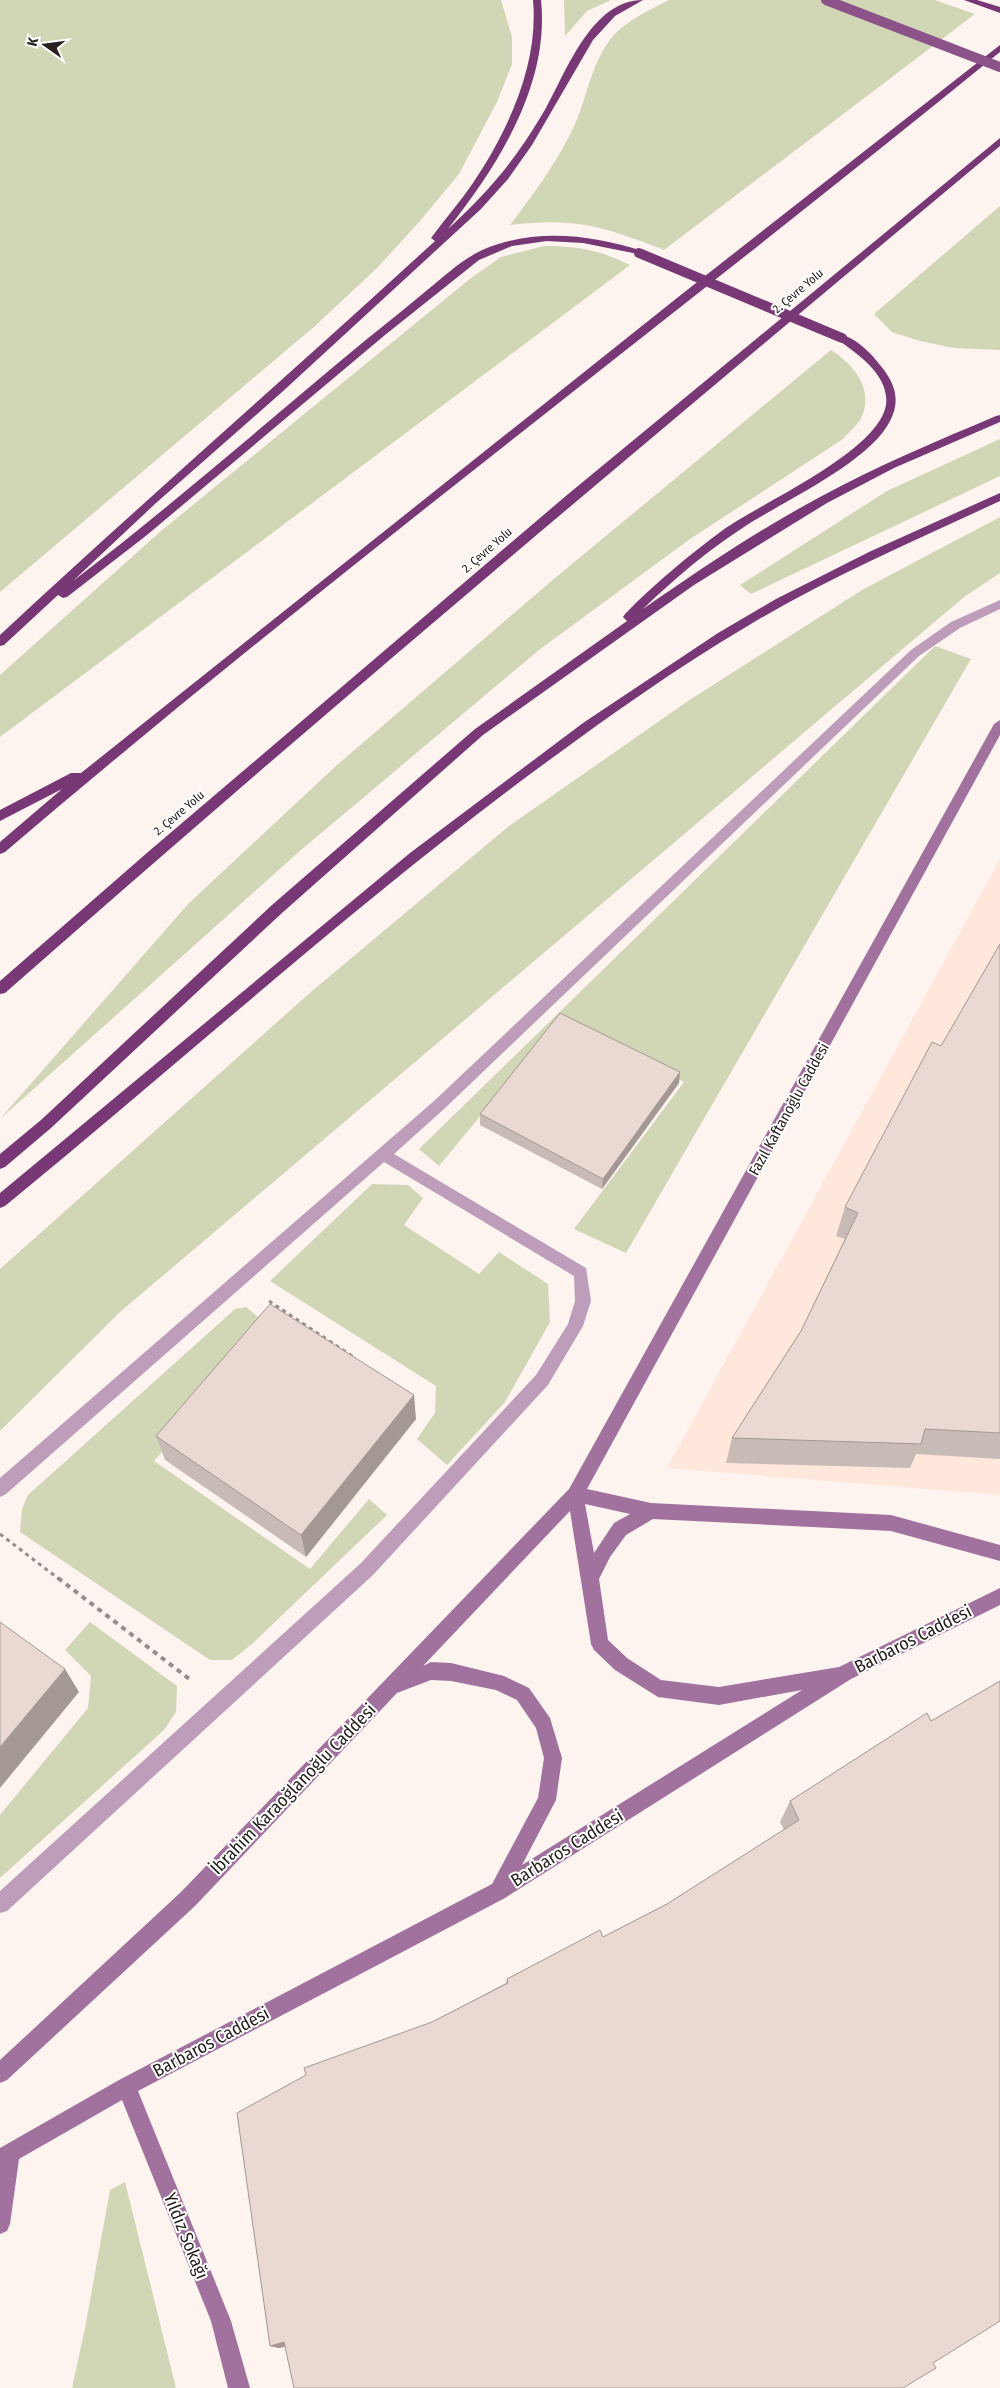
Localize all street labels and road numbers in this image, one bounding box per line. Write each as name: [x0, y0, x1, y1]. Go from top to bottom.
street label: 2. Çevre Yolu: [770, 266, 826, 316]
street label: 2. Çevre Yolu: [459, 525, 515, 575]
street label: 2. Çevre Yolu: [151, 788, 207, 838]
street label: Fazıl Kaftanoğlu Caddesi: [745, 1040, 833, 1178]
street label: Barbaros Caddesi: [851, 1600, 975, 1678]
street label: İbrahim Karaoğlanoğlu Caddesi: [206, 1699, 380, 1879]
street label: Barbaros Caddesi: [507, 1805, 627, 1891]
street label: Barbaros Caddesi: [149, 2002, 273, 2082]
street label: Yıldız Sokağı: [159, 2190, 213, 2282]

